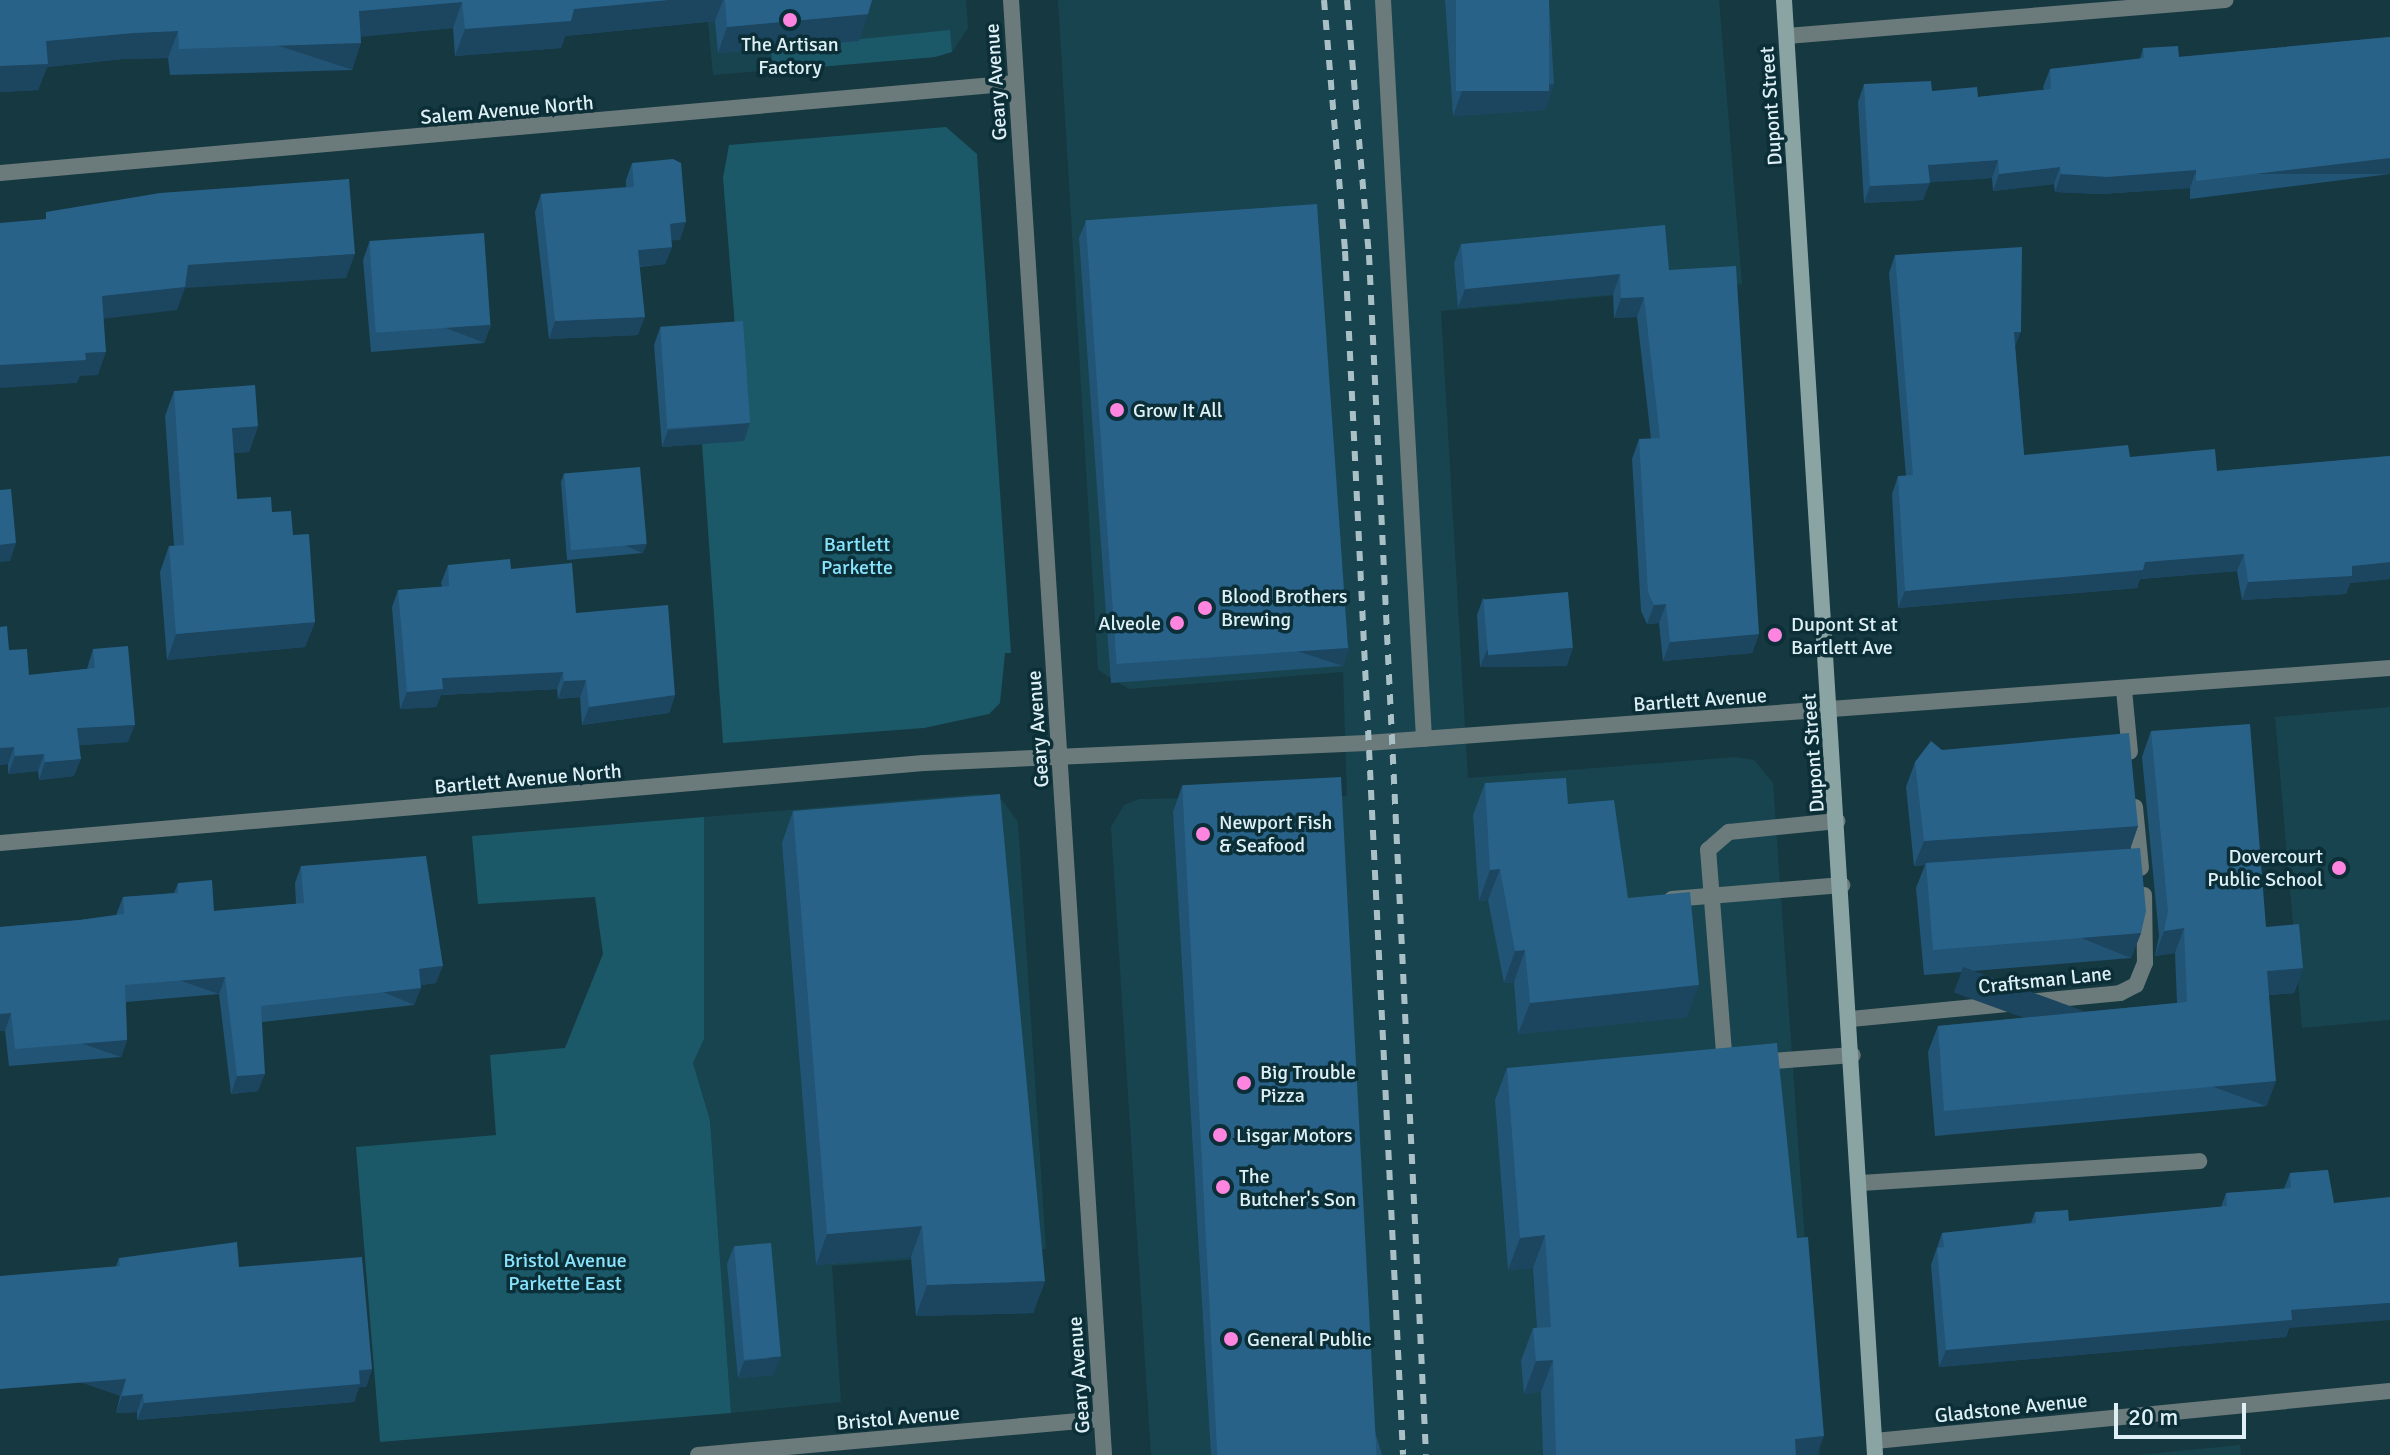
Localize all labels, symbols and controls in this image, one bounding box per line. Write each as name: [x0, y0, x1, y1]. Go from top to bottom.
marker: The Artisan Factory: [781, 11, 799, 29]
street label: Geary Avenue: [980, 23, 1012, 141]
place label: The Artisan Factory: [741, 32, 839, 79]
street label: Dupont Street: [1755, 46, 1787, 166]
street label: Salem Avenue North: [419, 90, 595, 130]
place label: Grow It All: [1133, 398, 1223, 422]
marker: Grow It All: [1108, 401, 1126, 419]
park label: Bartlett Parkette: [821, 533, 893, 580]
place label: Blood Brothers Brewing: [1221, 584, 1348, 631]
marker: Blood Brothers Brewing: [1196, 599, 1214, 617]
place label: Alveole: [1098, 611, 1161, 635]
place label: Dupont St at Bartlett Ave: [1791, 612, 1898, 659]
marker: Alveole: [1168, 614, 1186, 632]
marker: Dupont St at Bartlett Ave: [1766, 626, 1784, 644]
street label: Geary Avenue: [1022, 670, 1054, 788]
street label: Bartlett Avenue: [1632, 683, 1768, 717]
street label: Dupont Street: [1797, 693, 1829, 813]
street label: Bartlett Avenue North: [433, 759, 623, 799]
place label: Newport Fish & Seafood: [1219, 810, 1332, 857]
marker: Newport Fish & Seafood: [1194, 825, 1212, 843]
place label: Dovercourt Public School: [2207, 844, 2323, 891]
marker: Dovercourt Public School: [2330, 859, 2348, 877]
street label: Craftsman Lane: [1977, 961, 2113, 999]
place label: Big Trouble Pizza: [1260, 1060, 1356, 1107]
marker: Big Trouble Pizza: [1235, 1074, 1253, 1092]
place label: Lisgar Motors: [1236, 1123, 1352, 1147]
marker: Lisgar Motors: [1211, 1126, 1229, 1144]
place label: The Butcher's Son: [1239, 1164, 1356, 1211]
marker: The Butcher's Son: [1214, 1178, 1232, 1196]
park label: Bristol Avenue Parkette East: [503, 1249, 627, 1296]
street label: Geary Avenue: [1063, 1316, 1095, 1434]
place label: General Public: [1247, 1327, 1372, 1351]
marker: General Public: [1222, 1330, 1240, 1348]
scale bar: [2118, 1387, 2250, 1437]
street label: Gladstone Avenue: [1934, 1388, 2088, 1428]
street label: Bristol Avenue: [835, 1401, 961, 1435]
text: 20 m: [2128, 1402, 2178, 1432]

